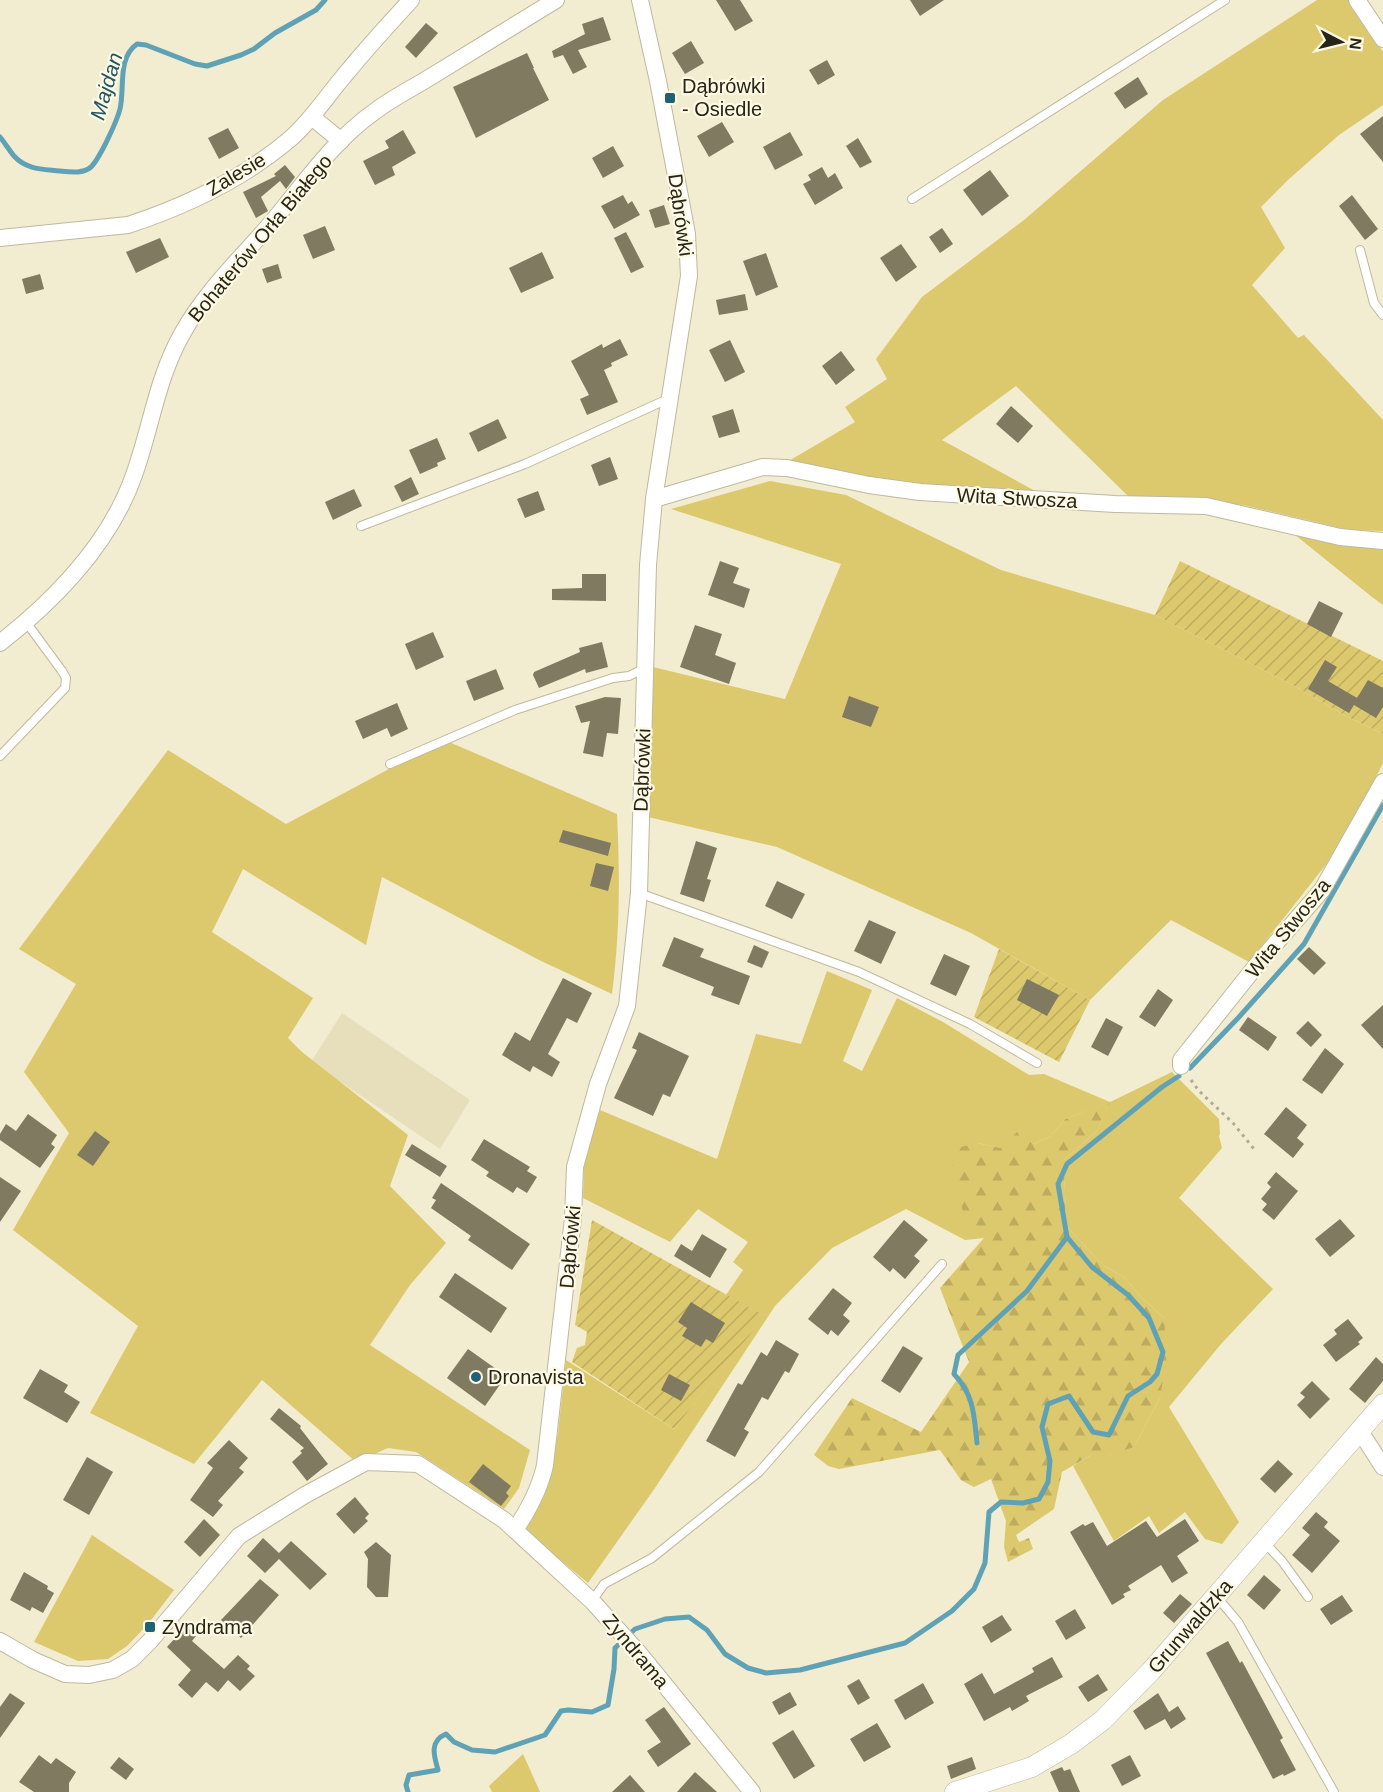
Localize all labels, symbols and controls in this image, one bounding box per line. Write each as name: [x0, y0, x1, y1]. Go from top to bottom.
north arrow: [1311, 12, 1371, 72]
text: N: [1346, 37, 1365, 51]
water label: Majdan: [85, 50, 127, 122]
place label: Dąbrówki - Osiedle: [682, 75, 765, 120]
marker: Dąbrówki - Osiedle: [663, 91, 677, 105]
street label: Zalesie: [203, 148, 269, 200]
street label: Bohaterów Orła Białego: [184, 150, 336, 326]
street label: Dąbrówki: [664, 172, 698, 258]
street label: Wita Stwosza: [956, 484, 1079, 512]
street label: Dąbrówki: [630, 728, 654, 812]
street label: Wita Stwosza: [1241, 873, 1335, 982]
street label: Dąbrówki: [555, 1205, 585, 1289]
place label: Dronavista: [488, 1366, 584, 1388]
marker: Dronavista: [469, 1370, 483, 1384]
street label: Grunwaldzka: [1143, 1574, 1237, 1677]
street label: Zyndrama: [599, 1609, 674, 1693]
place label: Zyndrama: [162, 1616, 253, 1638]
marker: Zyndrama: [143, 1620, 157, 1634]

